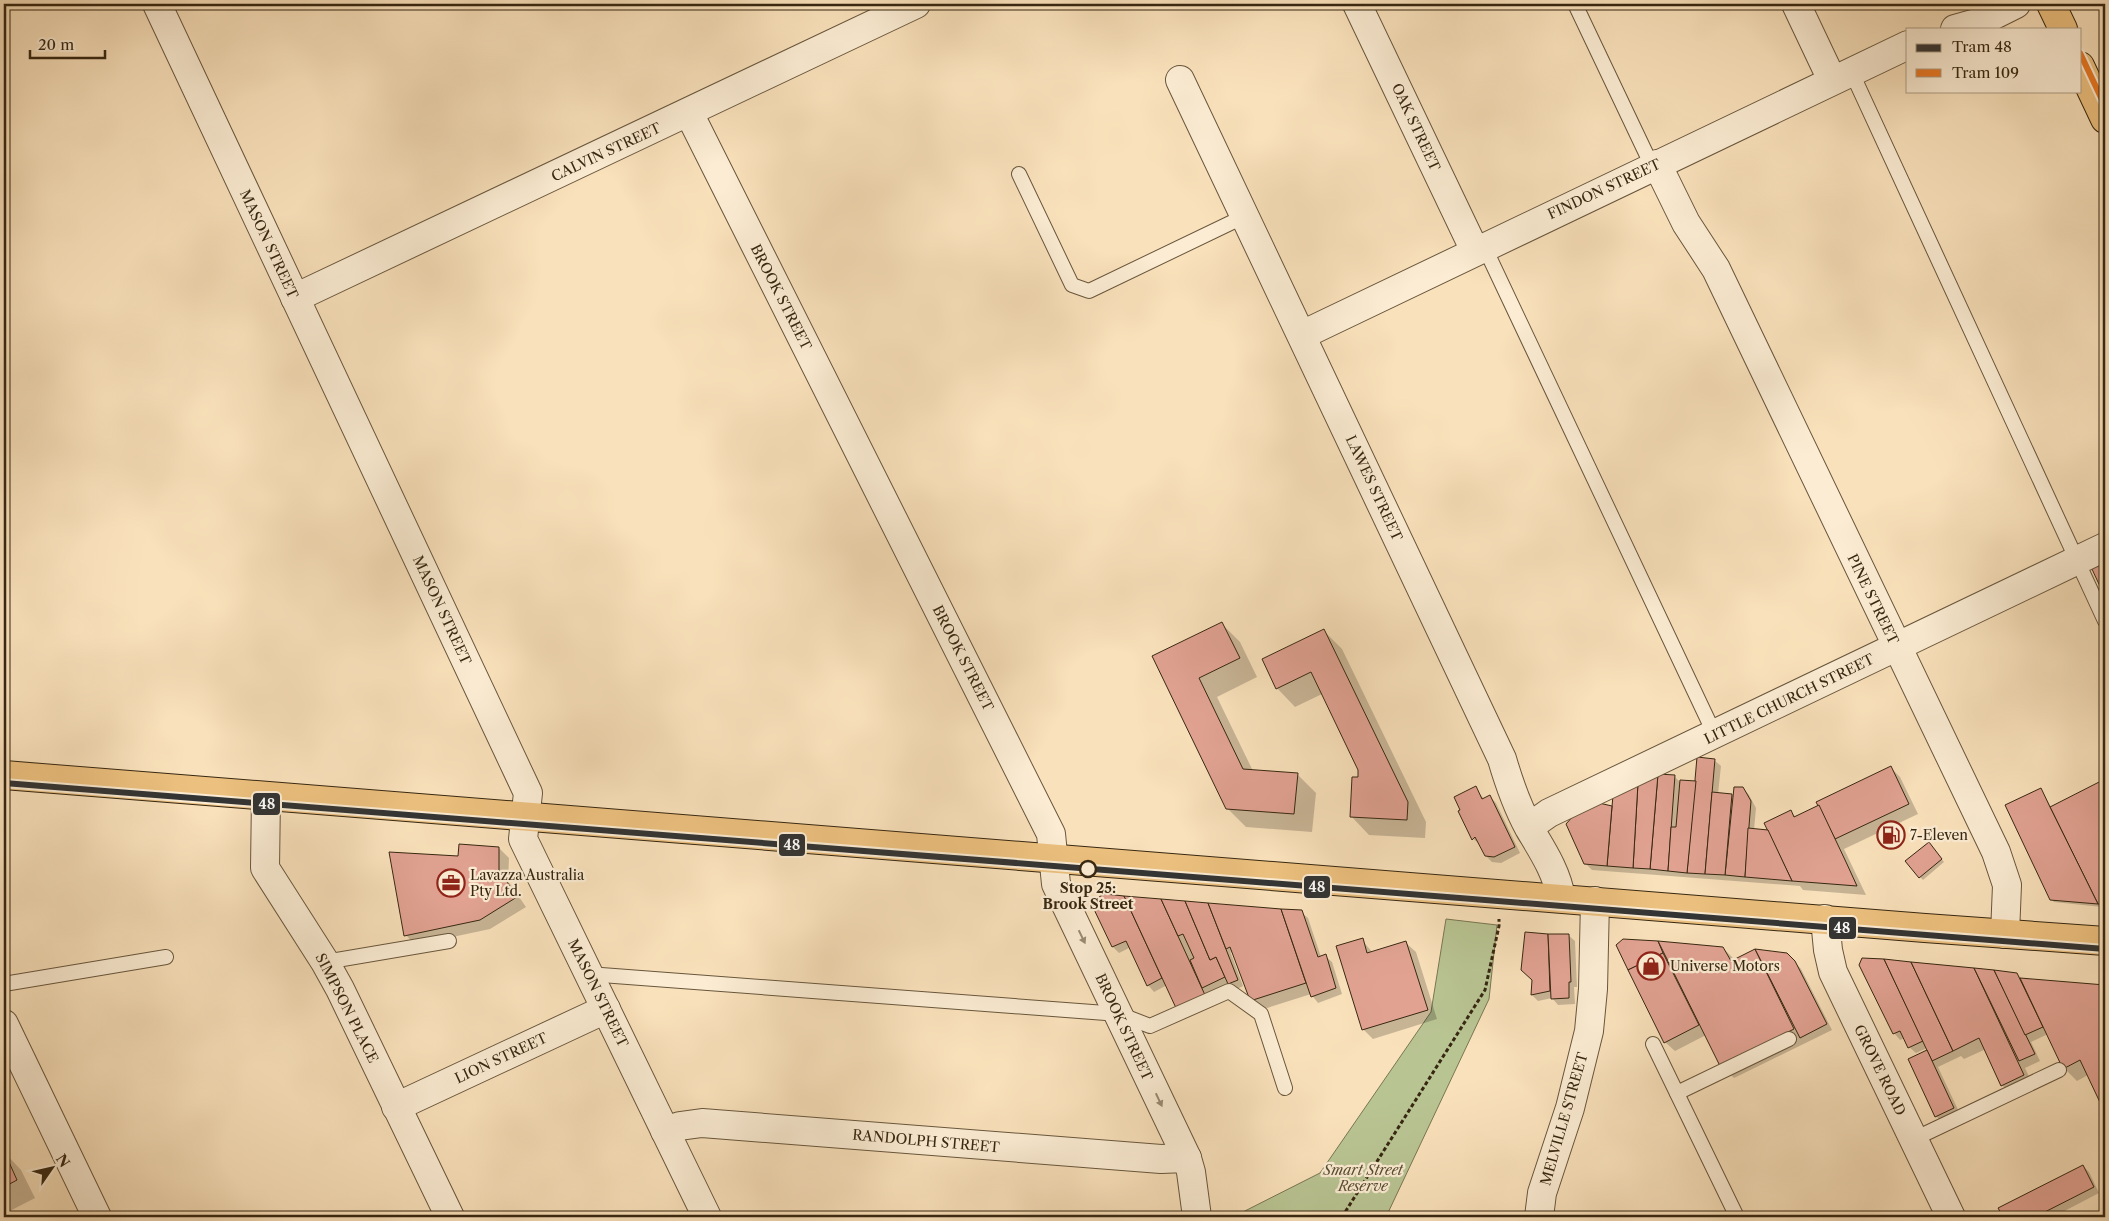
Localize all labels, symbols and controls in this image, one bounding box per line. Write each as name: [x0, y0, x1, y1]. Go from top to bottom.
scale bar: [30, 28, 105, 60]
legend: [1906, 28, 2082, 92]
text: 20 m: [38, 35, 74, 54]
text: Tram 48: [1952, 37, 2012, 56]
text: Tram 109: [1952, 63, 2019, 82]
street label: OAK STREET: [1388, 80, 1444, 174]
street label: CALVIN STREET: [548, 119, 664, 185]
street label: FINDON STREET: [1544, 155, 1664, 223]
street label: MASON STREET: [236, 186, 302, 302]
street label: BROOK STREET: [747, 241, 816, 353]
street label: LAWES STREET: [1342, 432, 1407, 544]
street label: PINE STREET: [1843, 551, 1903, 648]
street label: MASON STREET: [409, 552, 475, 668]
street label: BROOK STREET: [929, 602, 998, 714]
street label: LITTLE CHURCH STREET: [1701, 650, 1877, 748]
line badge: 48: [252, 792, 281, 816]
text: 48: [259, 795, 275, 813]
fuel station icon: 7-Eleven: [1876, 820, 1906, 850]
place label: 7-Eleven: [1910, 826, 1968, 844]
line badge: 48: [778, 833, 806, 857]
text: 48: [784, 836, 800, 854]
marker: Stop 25: Brook Street: [1079, 860, 1097, 878]
place label: Lavazza Australia Pty Ltd.: [470, 866, 585, 900]
office icon: Lavazza Australia Pty Ltd.: [436, 868, 466, 898]
line badge: 48: [1303, 875, 1331, 899]
text: 48: [1309, 878, 1325, 896]
place label: Stop 25: Brook Street: [1042, 879, 1134, 913]
line badge: 48: [1828, 916, 1857, 940]
text: 48: [1834, 919, 1850, 937]
one-way arrow: [1078, 930, 1086, 944]
street label: MASON STREET: [564, 936, 632, 1051]
street label: SIMPSON PLACE: [312, 950, 382, 1066]
shop icon: Universe Motors: [1636, 951, 1666, 981]
place label: Universe Motors: [1670, 957, 1780, 975]
street label: BROOK STREET: [1091, 971, 1157, 1084]
street label: GROVE ROAD: [1850, 1022, 1910, 1118]
street label: LION STREET: [452, 1029, 551, 1087]
street label: MELVILLE STREET: [1536, 1050, 1592, 1188]
one-way arrow: [1155, 1092, 1163, 1107]
street label: RANDOLPH STREET: [852, 1126, 1001, 1156]
north arrow: [28, 1144, 78, 1194]
text: N: [52, 1151, 74, 1171]
park label: Smart Street Reserve: [1322, 1161, 1404, 1195]

